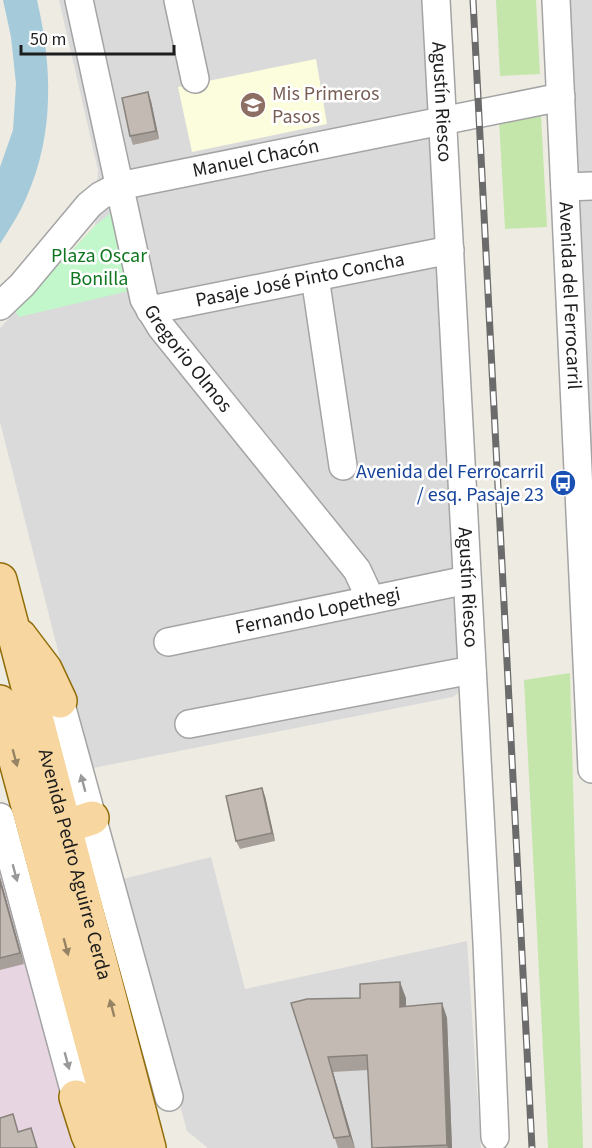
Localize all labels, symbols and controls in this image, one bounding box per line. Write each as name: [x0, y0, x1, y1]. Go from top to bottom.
scale bar: [21, 18, 174, 56]
text: 50 m: [30, 27, 66, 52]
street label: Agustín Riesco: [424, 41, 459, 163]
place label: Mis Primeros Pasos: [272, 80, 379, 131]
school or university icon: Mis Primeros Pasos: [238, 90, 268, 120]
street label: Manuel Chacón: [190, 132, 322, 185]
street label: Avenida del Ferrocarril: [551, 201, 588, 390]
park label: Plaza Oscar Bonilla: [51, 242, 147, 293]
street label: Pasaje José Pinto Concha: [193, 245, 407, 315]
street label: Gregorio Olmos: [137, 299, 239, 419]
place label: Avenida del Ferrocarril / esq. Pasaje 23: [356, 458, 544, 509]
bus stop icon: Avenida del Ferrocarril / esq. Pasaje 23: [548, 468, 578, 498]
street label: Agustín Riesco: [451, 526, 485, 648]
street label: Fernando Lopethegi: [233, 580, 403, 642]
street label: Avenida Pedro Aguirre Cerda: [31, 746, 118, 983]
one-way arrow: [11, 750, 20, 768]
one-way arrow: [77, 774, 87, 792]
one-way arrow: [11, 864, 21, 882]
one-way arrow: [62, 938, 71, 956]
one-way arrow: [106, 999, 116, 1017]
one-way arrow: [62, 1052, 72, 1070]

